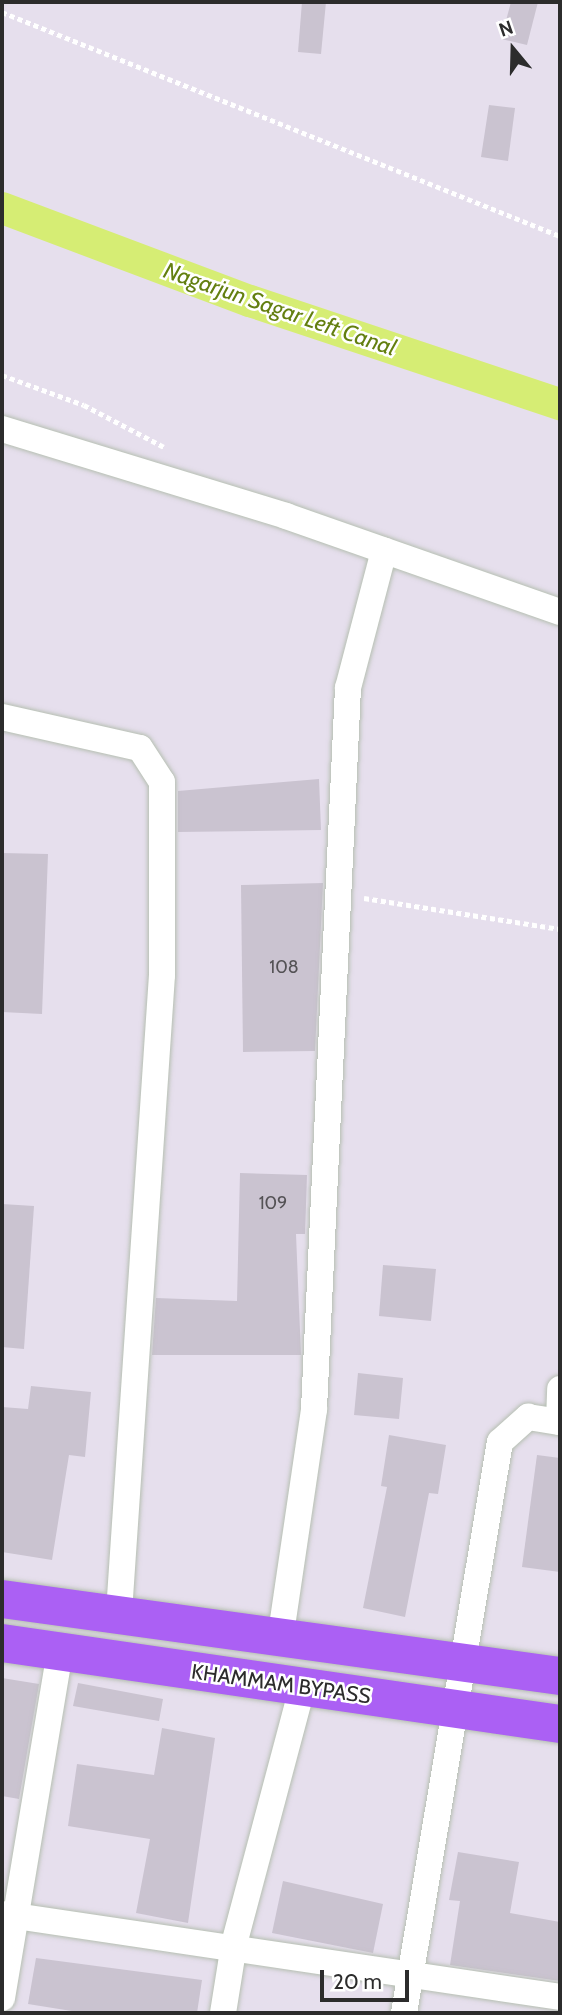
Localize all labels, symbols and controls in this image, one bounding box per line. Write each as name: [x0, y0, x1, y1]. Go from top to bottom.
north arrow: [478, 14, 548, 84]
text: N: [496, 16, 516, 42]
water label: Nagarjun Sagar Left Canal: [160, 256, 400, 362]
house number: 108: [269, 956, 299, 978]
house number: 109: [259, 1192, 287, 1214]
street label: KHAMMAM BYPASS: [190, 1659, 372, 1709]
scale bar: [324, 1955, 413, 1999]
text: 20 m: [333, 1969, 382, 1994]

